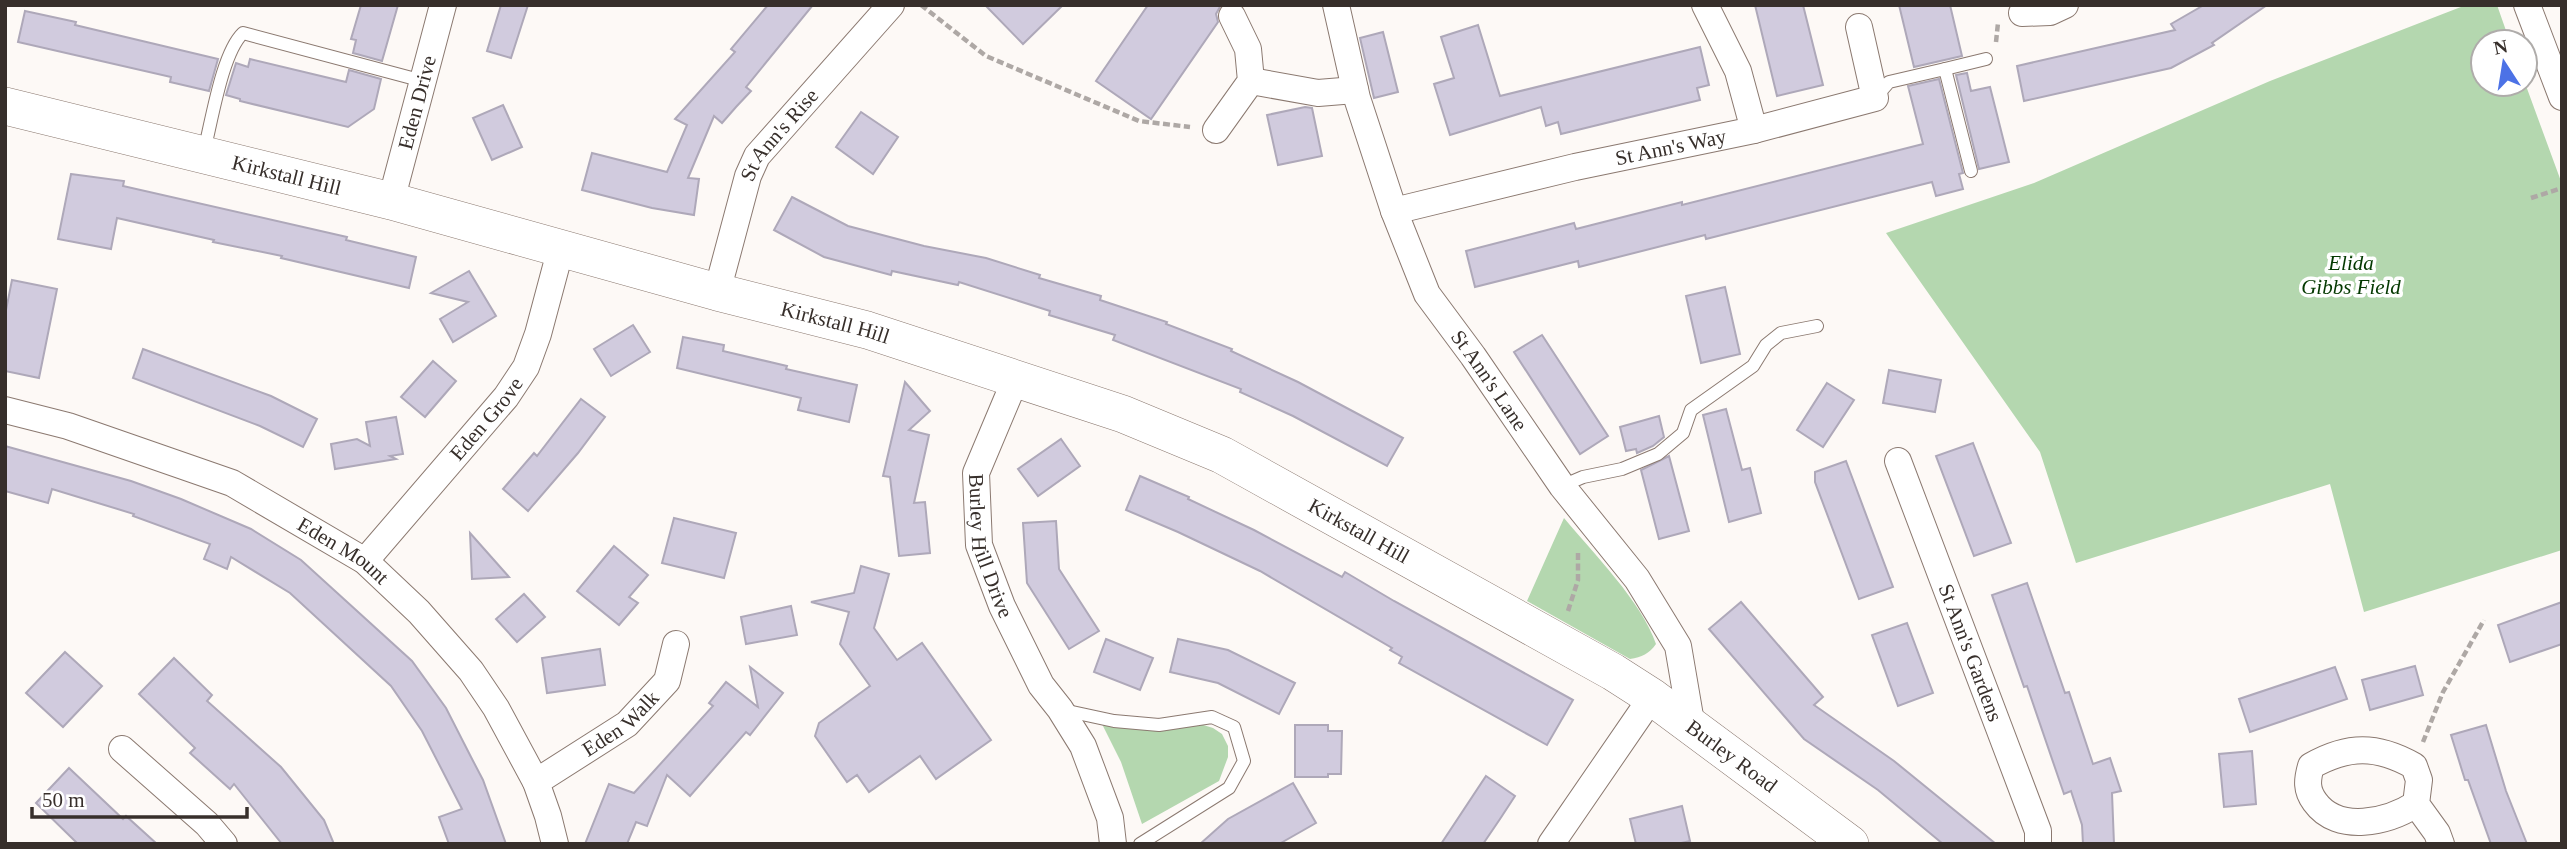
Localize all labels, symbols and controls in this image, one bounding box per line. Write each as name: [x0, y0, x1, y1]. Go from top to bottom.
north arrow: [2469, 28, 2539, 98]
text: N: [2492, 35, 2510, 59]
street label: Eden Drive: [393, 53, 441, 152]
street label: St Ann's Rise: [735, 84, 823, 185]
street label: St Ann's Way: [1613, 124, 1729, 170]
street label: Kirkstall Hill: [230, 150, 344, 200]
park label: Elida Gibbs Field: [2301, 251, 2401, 299]
street label: Kirkstall Hill: [778, 297, 893, 349]
street label: St Ann's Lane: [1446, 325, 1532, 435]
street label: Eden Grove: [445, 373, 528, 465]
street label: Burley Hill Drive: [964, 473, 1018, 622]
street label: Kirkstall Hill: [1304, 493, 1414, 569]
street label: Eden Mount: [293, 512, 394, 589]
street label: St Ann's Gardens: [1934, 581, 2007, 725]
street label: Eden Walk: [578, 685, 664, 761]
street label: Burley Road: [1682, 715, 1782, 798]
scale bar: [32, 776, 247, 820]
text: 50 m: [42, 788, 85, 812]

